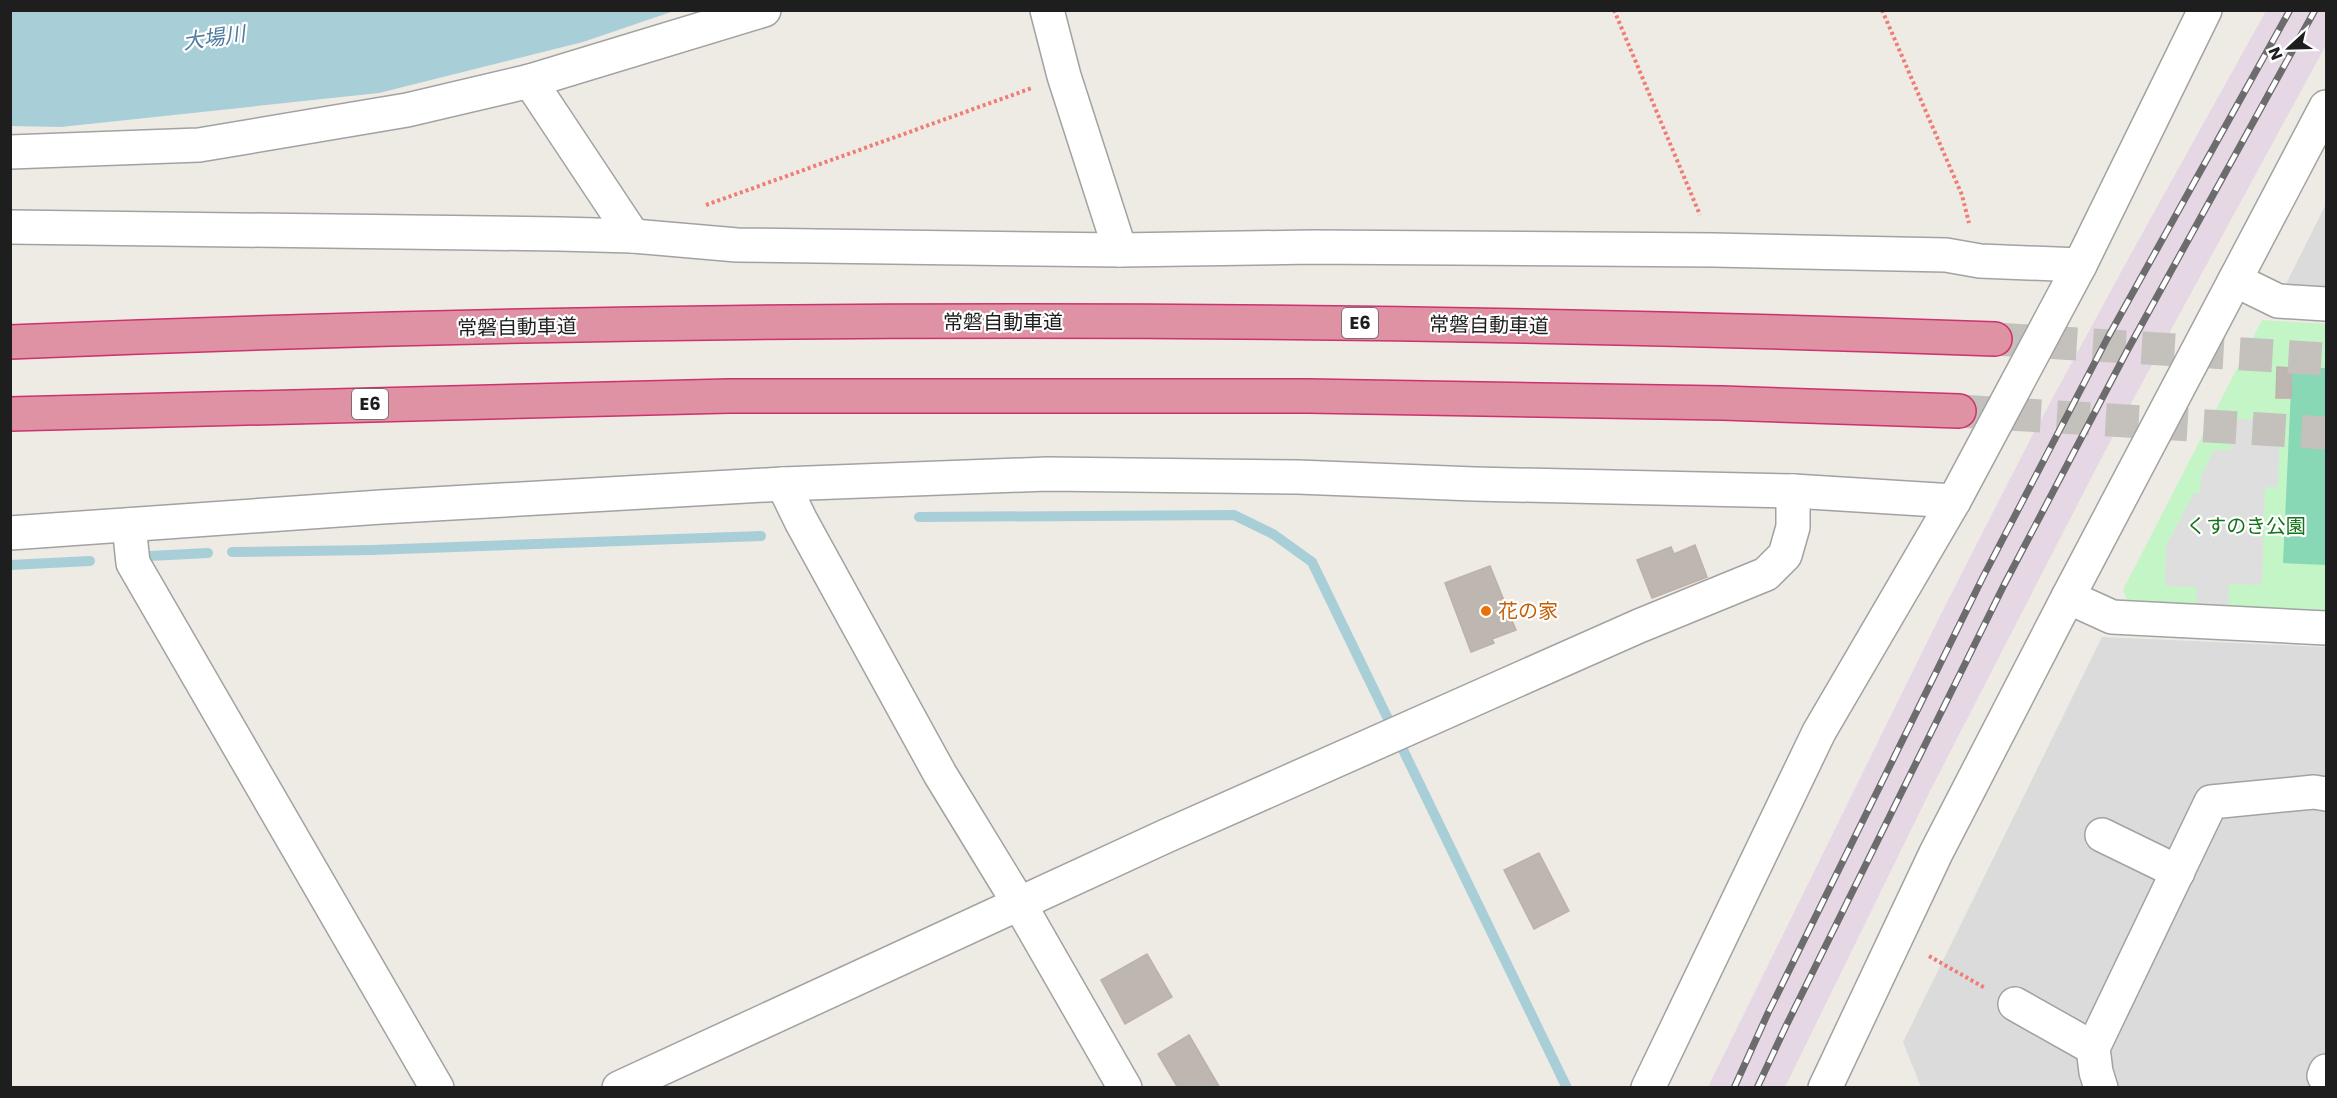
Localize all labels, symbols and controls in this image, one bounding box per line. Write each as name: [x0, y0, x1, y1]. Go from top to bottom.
water label: 大場川: [181, 18, 249, 56]
north arrow: [2259, 18, 2319, 78]
text: N: [2263, 44, 2288, 63]
street label: 常磐自動車道: [943, 308, 1063, 336]
road number: E6: [1342, 308, 1378, 338]
street label: 常磐自動車道: [1429, 310, 1549, 340]
street label: 常磐自動車道: [457, 312, 577, 342]
road number: E6: [352, 389, 388, 419]
park label: くすのき公園: [2186, 512, 2306, 540]
place label: 花の家: [1498, 597, 1558, 625]
marker: 花の家: [1479, 604, 1493, 618]

